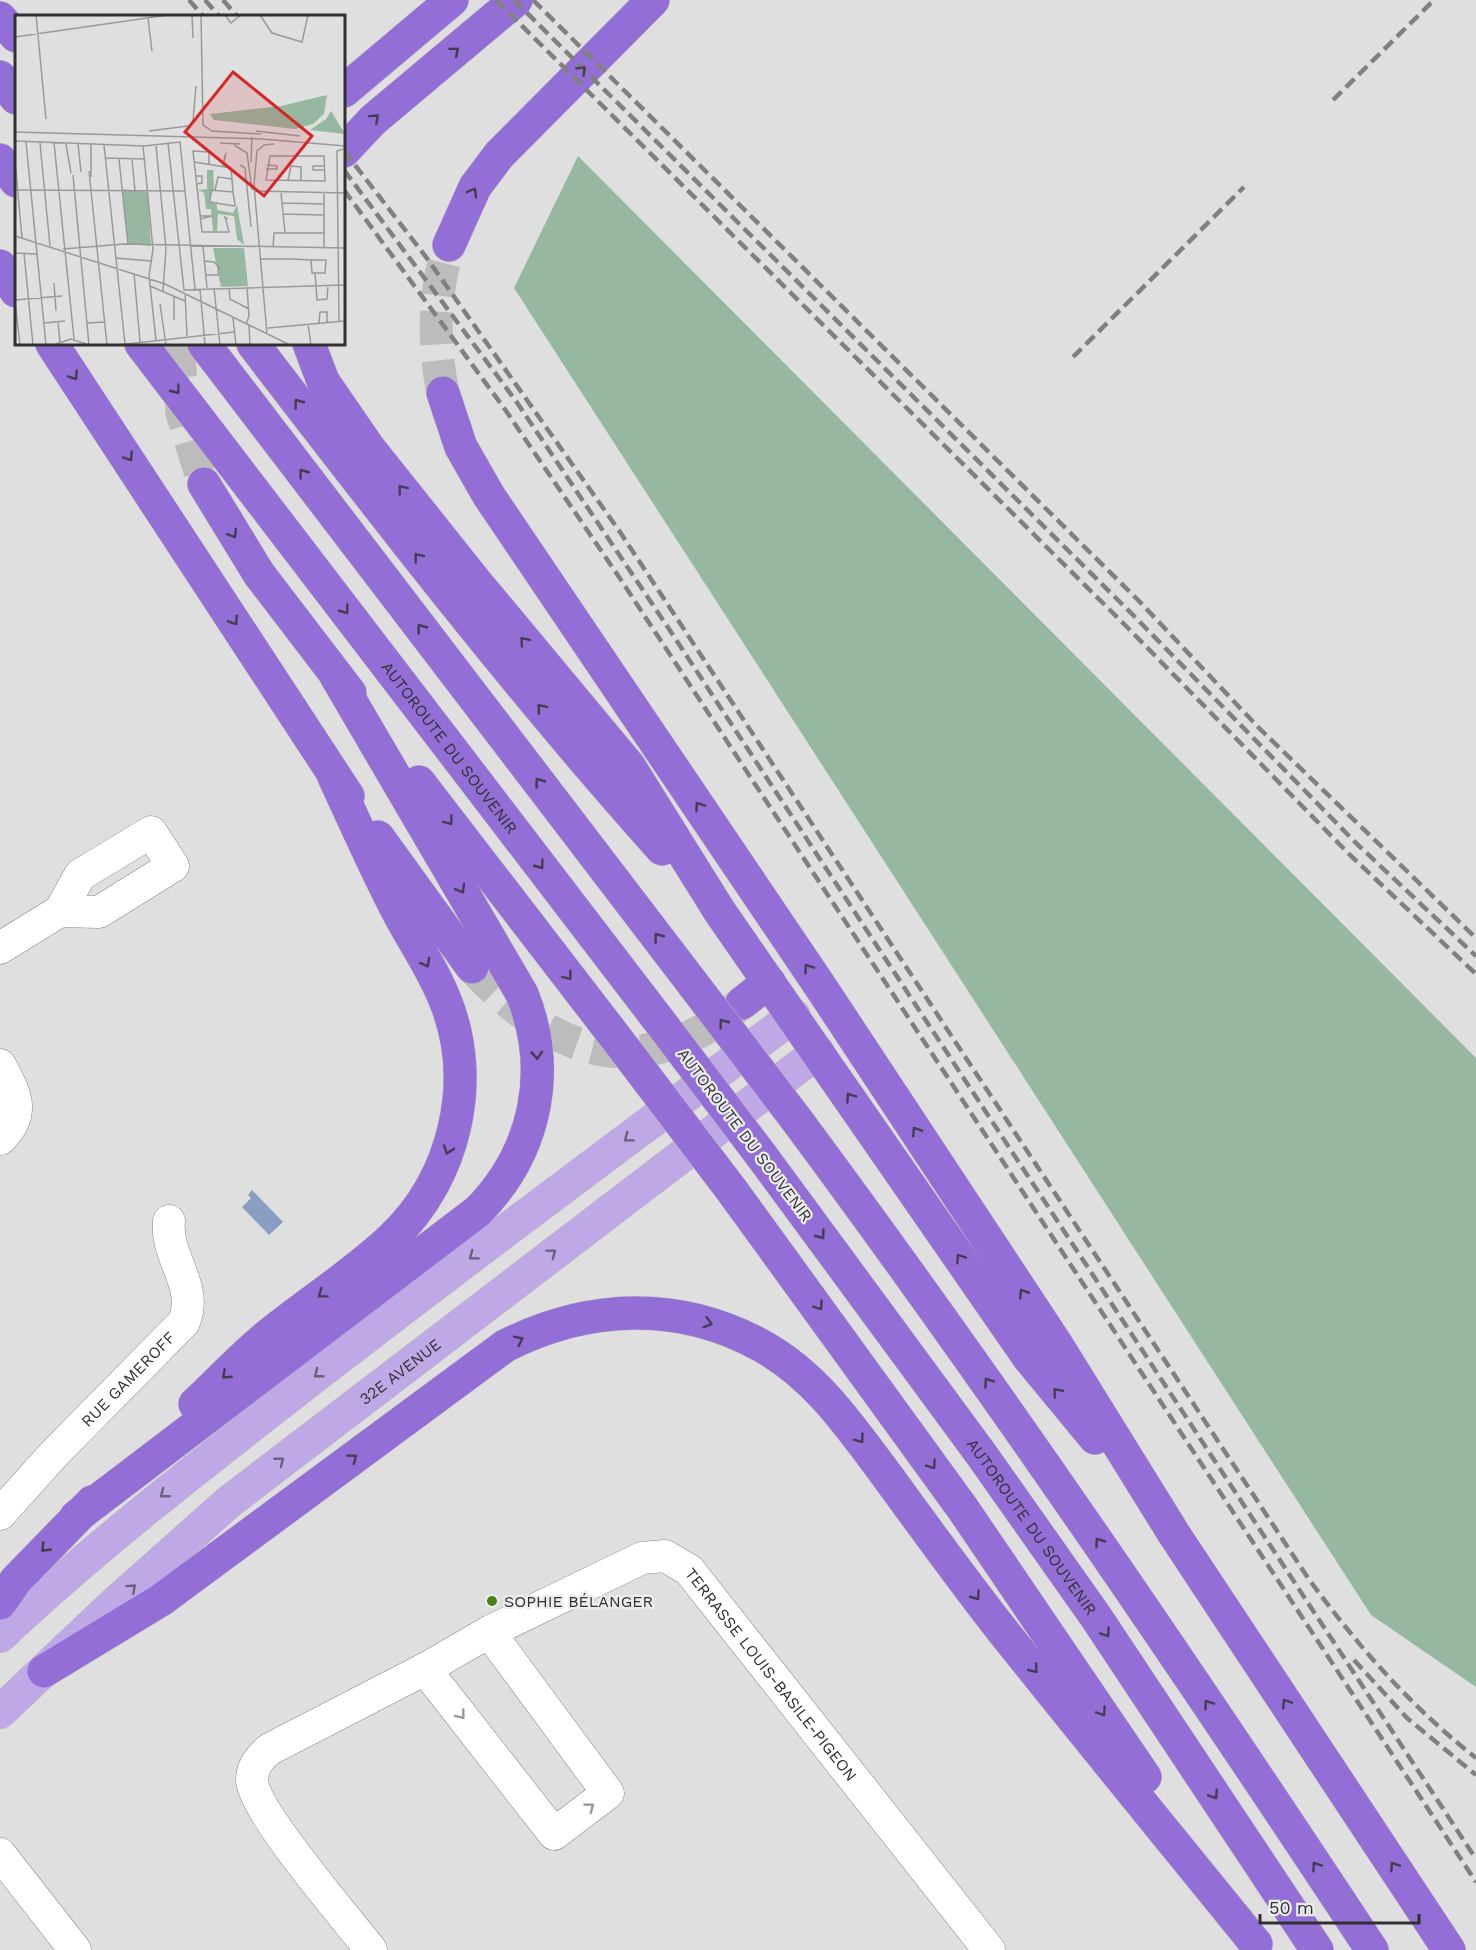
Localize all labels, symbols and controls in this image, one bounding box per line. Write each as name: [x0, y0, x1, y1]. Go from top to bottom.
inset map: [15, 15, 345, 345]
one-way arrow: [448, 47, 459, 58]
one-way arrow: [574, 67, 585, 78]
one-way arrow: [368, 114, 379, 125]
one-way arrow: [466, 188, 477, 198]
one-way arrow: [67, 369, 78, 380]
one-way arrow: [169, 383, 180, 394]
one-way arrow: [295, 398, 306, 409]
one-way arrow: [122, 450, 133, 461]
one-way arrow: [299, 468, 310, 479]
one-way arrow: [398, 485, 409, 496]
one-way arrow: [225, 528, 237, 538]
one-way arrow: [414, 552, 425, 563]
one-way arrow: [337, 603, 348, 614]
one-way arrow: [227, 614, 238, 625]
one-way arrow: [417, 623, 428, 634]
one-way arrow: [521, 637, 532, 648]
street label: AUTOROUTE DU SOUVENIR: [378, 658, 522, 837]
one-way arrow: [537, 704, 548, 715]
one-way arrow: [536, 778, 547, 789]
one-way arrow: [695, 802, 706, 813]
one-way arrow: [442, 815, 453, 826]
one-way arrow: [532, 858, 543, 869]
one-way arrow: [454, 883, 466, 893]
one-way arrow: [654, 933, 665, 944]
one-way arrow: [419, 956, 430, 967]
one-way arrow: [804, 964, 815, 975]
one-way arrow: [561, 969, 572, 980]
one-way arrow: [719, 1018, 730, 1029]
street label: AUTOROUTE DU SOUVENIR: [674, 1045, 816, 1225]
one-way arrow: [530, 1051, 543, 1060]
one-way arrow: [846, 1093, 857, 1104]
one-way arrow: [912, 1126, 923, 1137]
one-way arrow: [624, 1131, 635, 1142]
one-way arrow: [443, 1144, 455, 1155]
one-way arrow: [814, 1229, 825, 1240]
one-way arrow: [469, 1248, 480, 1259]
one-way arrow: [546, 1250, 557, 1261]
one-way arrow: [956, 1254, 967, 1265]
one-way arrow: [318, 1286, 329, 1297]
one-way arrow: [1019, 1289, 1030, 1300]
one-way arrow: [811, 1300, 822, 1311]
one-way arrow: [702, 1316, 713, 1328]
street label: RUE GAMEROFF: [77, 1327, 179, 1430]
street label: 32E AVENUE: [356, 1334, 444, 1408]
one-way arrow: [512, 1335, 523, 1347]
one-way arrow: [314, 1367, 325, 1378]
one-way arrow: [222, 1368, 232, 1379]
one-way arrow: [984, 1378, 995, 1389]
one-way arrow: [1053, 1388, 1064, 1399]
one-way arrow: [852, 1433, 863, 1444]
street label: AUTOROUTE DU SOUVENIR: [963, 1435, 1101, 1619]
one-way arrow: [346, 1454, 357, 1465]
one-way arrow: [274, 1458, 285, 1469]
one-way arrow: [925, 1458, 936, 1469]
one-way arrow: [160, 1487, 171, 1498]
one-way arrow: [1095, 1538, 1106, 1549]
one-way arrow: [42, 1541, 53, 1552]
street label: TERRASSE LOUIS-BASILE-PIGEON: [681, 1564, 861, 1785]
one-way arrow: [125, 1584, 136, 1595]
one-way arrow: [969, 1589, 980, 1600]
place label: SOPHIE BÉLANGER: [504, 1592, 653, 1611]
marker: SOPHIE BÉLANGER: [485, 1594, 499, 1608]
one-way arrow: [1099, 1626, 1110, 1637]
one-way arrow: [1027, 1662, 1038, 1673]
one-way arrow: [1282, 1699, 1293, 1710]
one-way arrow: [1204, 1700, 1215, 1711]
one-way arrow: [1095, 1705, 1106, 1716]
one-way arrow: [454, 1708, 465, 1719]
one-way arrow: [1207, 1789, 1219, 1799]
one-way arrow: [583, 1804, 594, 1815]
one-way arrow: [1312, 1862, 1323, 1873]
one-way arrow: [1390, 1862, 1401, 1873]
scale bar: [1260, 1887, 1419, 1925]
text: 50 m: [1269, 1897, 1314, 1918]

